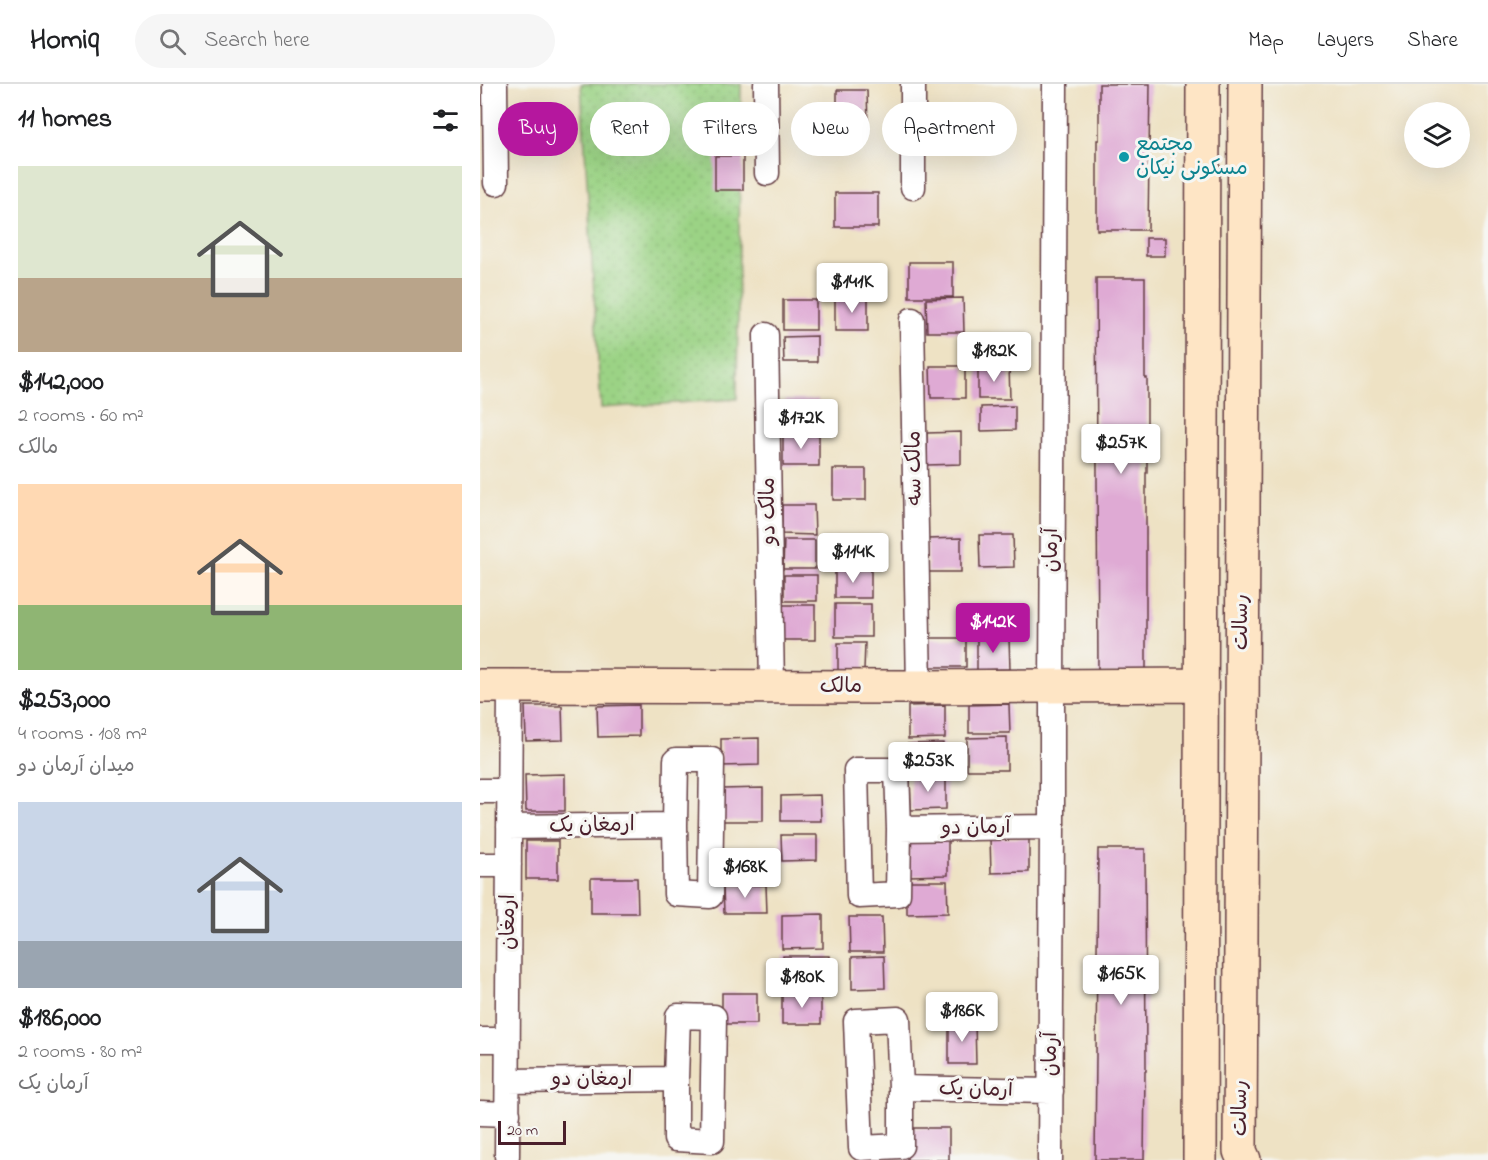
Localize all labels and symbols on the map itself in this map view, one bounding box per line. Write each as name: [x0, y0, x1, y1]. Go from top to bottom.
place label: مجتمع مسکونی نیکان: [1136, 130, 1248, 184]
marker: مجتمع مسکونی نیکان: [1117, 150, 1131, 164]
pin: $141K: [810, 263, 894, 314]
pin: $182K: [952, 332, 1036, 383]
pin: $172K: [759, 399, 843, 450]
pin: $257K: [1079, 424, 1163, 475]
street label: مالک سه: [899, 430, 931, 506]
street label: مالک دو: [753, 477, 785, 547]
street label: آرمان: [1037, 527, 1067, 572]
pin: $114K: [811, 533, 895, 584]
street label: رسالت: [1227, 594, 1257, 650]
pin: $142K: [951, 603, 1035, 654]
street label: مالک: [820, 672, 862, 702]
pin: $253K: [886, 742, 970, 793]
street label: ارمغان یک: [549, 810, 635, 842]
street label: آرمان دو: [939, 812, 1012, 844]
pin: $168K: [703, 848, 787, 899]
street label: ارمغان: [494, 894, 524, 950]
pin: $165K: [1079, 955, 1163, 1006]
pin: $180K: [760, 958, 844, 1009]
pin: $186K: [920, 992, 1004, 1043]
street label: آرمان: [1036, 1031, 1066, 1076]
street label: ارمغان دو: [549, 1065, 633, 1095]
street label: آرمان یک: [939, 1074, 1014, 1106]
street label: رسالت: [1226, 1080, 1256, 1136]
scale bar: [498, 1118, 566, 1146]

